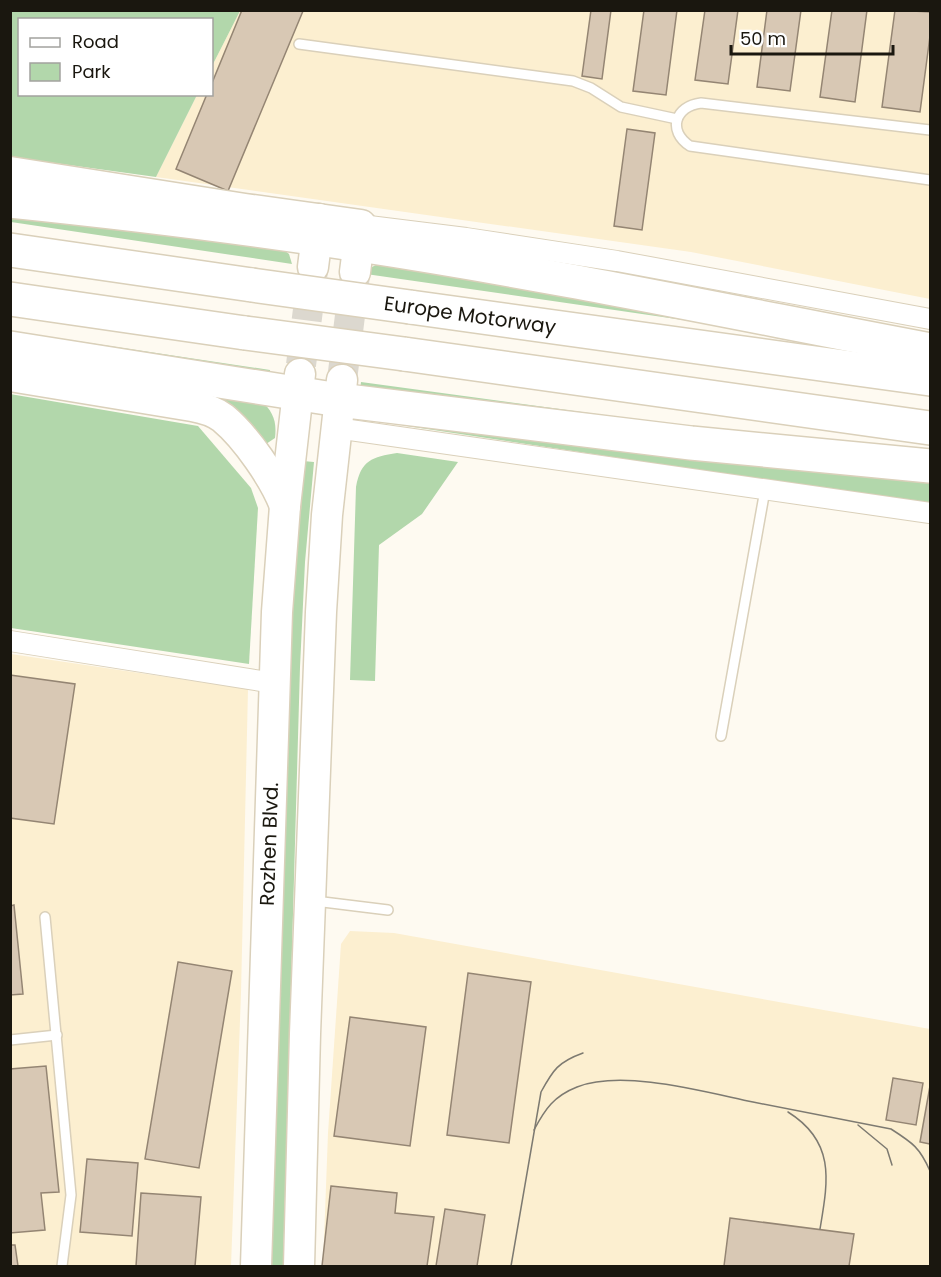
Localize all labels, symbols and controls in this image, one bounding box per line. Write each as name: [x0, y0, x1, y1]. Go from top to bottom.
legend: [18, 18, 213, 96]
scale bar: [731, 18, 893, 56]
text: 50 m: [740, 26, 786, 51]
text: Road: [72, 29, 119, 54]
text: Park: [72, 59, 111, 84]
street label: Europe Motorway: [382, 289, 558, 341]
street label: Rozhen Blvd.: [253, 782, 285, 906]

